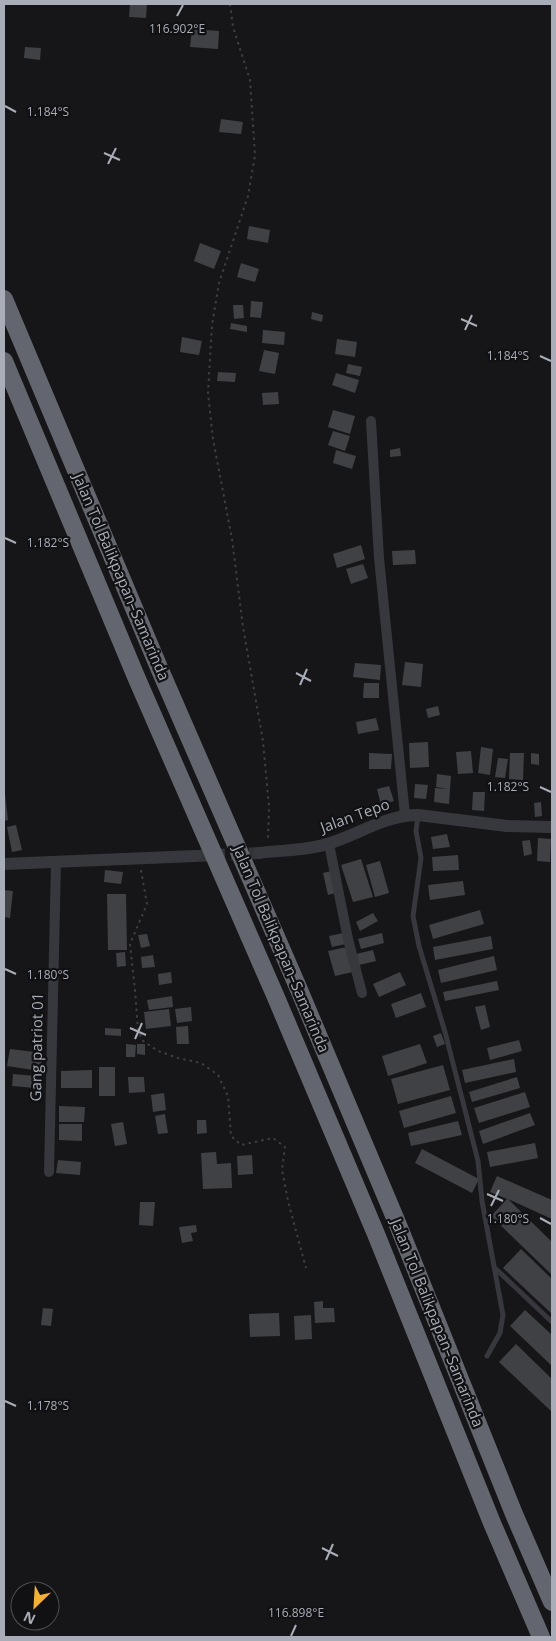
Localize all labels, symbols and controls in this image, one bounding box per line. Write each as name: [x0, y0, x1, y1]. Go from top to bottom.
text: 116.902°E: [149, 20, 205, 37]
text: 1.184°S: [27, 103, 69, 120]
text: 1.184°S: [487, 347, 529, 364]
street label: Jalan Tol Balikpapan–Samarinda: [68, 468, 175, 683]
text: 1.182°S: [27, 534, 69, 551]
text: 1.182°S: [487, 778, 529, 795]
street label: Jalan Tepo: [315, 793, 392, 838]
street label: Jalan Tol Balikpapan–Samarinda: [228, 840, 335, 1055]
text: 1.180°S: [27, 966, 69, 983]
street label: Gang patriot 01: [25, 992, 47, 1101]
text: 1.180°S: [487, 1210, 529, 1227]
street label: Jalan Tol Balikpapan–Samarinda: [386, 1214, 489, 1430]
text: 1.178°S: [27, 1397, 69, 1414]
north arrow: [10, 1581, 60, 1631]
text: 116.898°E: [268, 1604, 324, 1621]
text: N: [20, 1607, 38, 1629]

